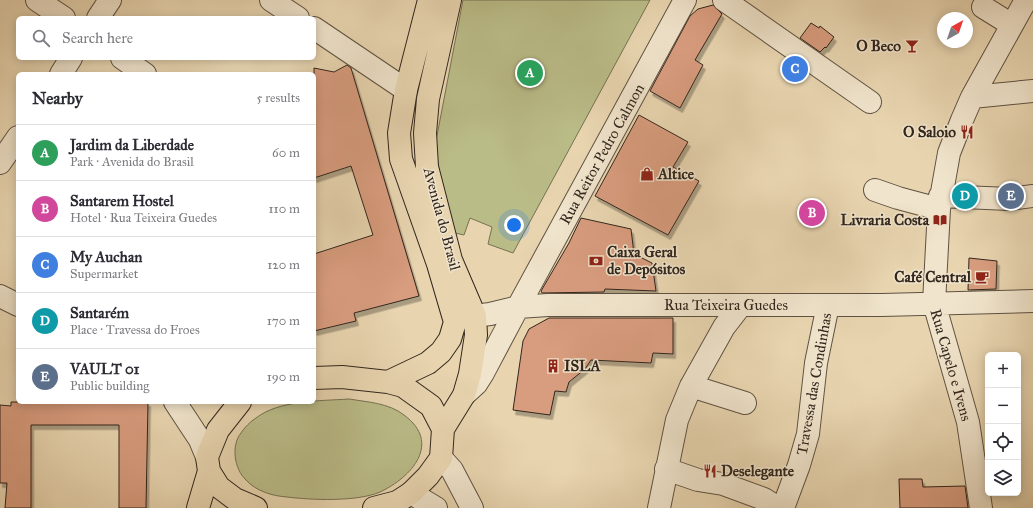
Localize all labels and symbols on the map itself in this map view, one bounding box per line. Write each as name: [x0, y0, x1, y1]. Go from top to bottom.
north arrow: [937, 12, 973, 48]
place label: O Beco: [856, 37, 901, 55]
bar icon: O Beco: [904, 38, 920, 54]
pin: C: [782, 54, 808, 84]
pin: A: [517, 58, 543, 88]
street label: Rua Reitor Pedro Calmon: [556, 81, 648, 227]
place label: O Saloio: [903, 123, 956, 141]
restaurant icon: O Saloio: [959, 124, 975, 140]
street label: Avenida do Brasil: [419, 165, 465, 273]
place label: Altice: [657, 165, 695, 183]
shop icon: Altice: [639, 166, 655, 182]
pin: D: [952, 181, 978, 211]
pin: E: [998, 181, 1024, 211]
pin: B: [799, 198, 825, 228]
place label: Livraria Costa: [840, 211, 930, 229]
library icon: Livraria Costa: [932, 212, 948, 228]
your location: [504, 215, 524, 235]
place label: Caixa Geral de Depósitos: [607, 243, 686, 279]
bank icon: Caixa Geral de Depósitos: [588, 253, 604, 269]
place label: Café Central: [894, 268, 972, 286]
cafe icon: Café Central: [974, 269, 990, 285]
street label: Rua Teixeira Guedes: [664, 296, 788, 314]
street label: Rua Capelo e Ivens: [926, 307, 976, 423]
street label: Travessa das Condinhas: [793, 312, 835, 456]
place label: ISLA: [564, 357, 602, 375]
building icon: ISLA: [545, 358, 561, 374]
place label: Deselegante: [721, 462, 795, 481]
restaurant icon: Deselegante: [702, 463, 718, 479]

